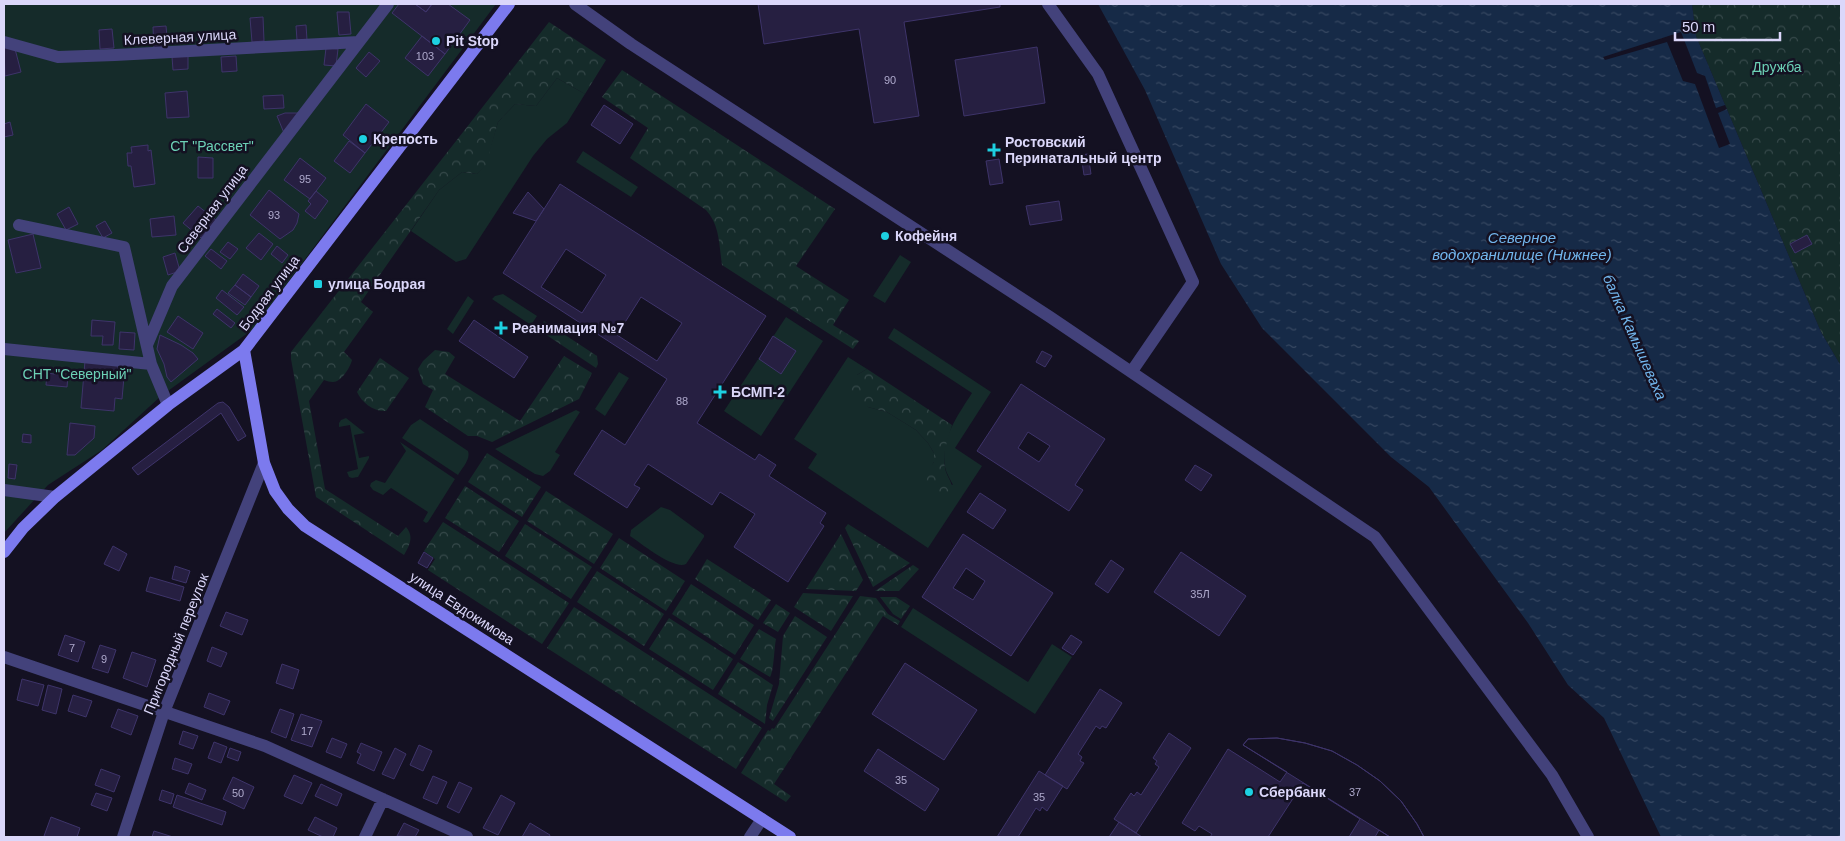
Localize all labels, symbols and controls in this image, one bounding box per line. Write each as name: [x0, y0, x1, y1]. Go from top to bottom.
scale bar: [1675, 10, 1780, 42]
text: 50 m: [1682, 18, 1715, 35]
street label: Клеверная улица: [123, 26, 237, 48]
place label: Pit Stop: [446, 33, 499, 49]
marker: Pit Stop: [430, 35, 442, 47]
house number: 103: [416, 50, 434, 62]
park label: Дружба: [1752, 59, 1802, 75]
house number: 90: [884, 74, 896, 86]
place label: Крепость: [373, 131, 438, 147]
marker: Крепость: [357, 133, 369, 145]
place label: Ростовский Перинатальный центр: [1005, 134, 1162, 166]
park label: СТ "Рассвет": [170, 138, 254, 154]
marker: Ростовский Перинатальный центр: [987, 143, 1001, 157]
street label: Северная улица: [174, 162, 250, 256]
house number: 95: [299, 173, 311, 185]
house number: 93: [268, 209, 280, 221]
place label: Кофейня: [895, 228, 957, 244]
water label: Северное водохранилище (Нижнее): [1432, 229, 1612, 263]
marker: Кофейня: [879, 230, 891, 242]
street label: Бодрая улица: [235, 252, 303, 334]
water label: балка Камышеваха: [1600, 272, 1670, 402]
place label: улица Бодрая: [328, 276, 425, 292]
marker: улица Бодрая: [312, 278, 324, 290]
place label: Реанимация №7: [512, 320, 624, 336]
marker: Реанимация №7: [494, 321, 508, 335]
park label: СНТ "Северный": [23, 366, 132, 382]
place label: БСМП-2: [731, 384, 785, 400]
marker: БСМП-2: [713, 385, 727, 399]
house number: 88: [676, 395, 688, 407]
street label: улица Евдокимова: [407, 568, 517, 648]
street label: Пригородный переулок: [140, 570, 212, 717]
house number: 35Л: [1190, 588, 1210, 600]
house number: 7: [69, 642, 75, 654]
house number: 9: [101, 653, 107, 665]
house number: 17: [301, 725, 313, 737]
house number: 35: [895, 774, 907, 786]
place label: Сбербанк: [1259, 784, 1327, 800]
marker: Сбербанк: [1243, 786, 1255, 798]
house number: 37: [1349, 786, 1361, 798]
house number: 50: [232, 787, 244, 799]
house number: 35: [1033, 791, 1045, 803]

